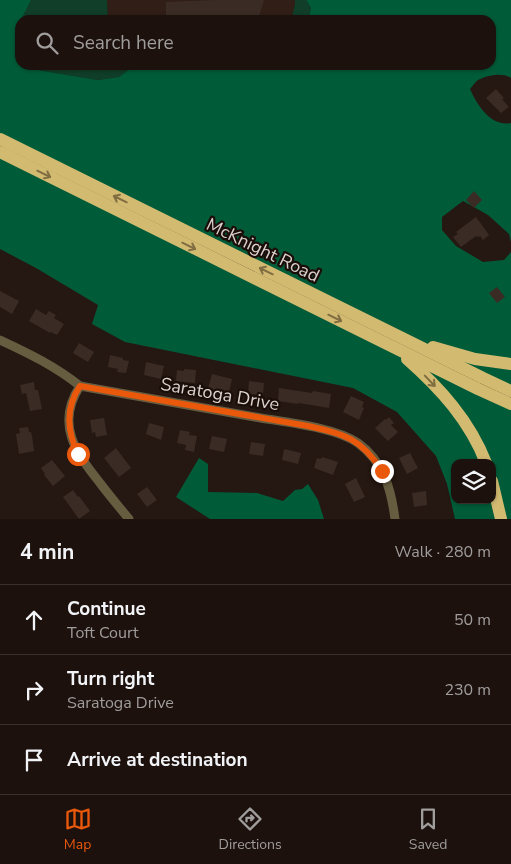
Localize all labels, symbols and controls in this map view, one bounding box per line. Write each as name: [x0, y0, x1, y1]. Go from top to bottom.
search box: [15, 15, 496, 70]
icon: search: [33, 29, 61, 57]
text: Search here: [73, 30, 174, 56]
one-way arrow: [36, 169, 51, 179]
one-way arrow: [113, 193, 128, 203]
street label: McKnight Road: [202, 212, 324, 288]
one-way arrow: [181, 242, 196, 251]
one-way arrow: [259, 266, 274, 275]
one-way arrow: [327, 314, 342, 323]
street label: Saratoga Drive: [159, 372, 281, 416]
one-way arrow: [424, 374, 436, 387]
route start: [67, 443, 90, 466]
map controls: [451, 459, 496, 504]
button: layers: [451, 459, 496, 504]
route end: [371, 460, 394, 483]
text: 4 min: [20, 538, 74, 566]
text: Walk · 280 m: [395, 541, 491, 563]
text: Continue: [67, 596, 146, 622]
icon: ahead: [20, 606, 48, 634]
text: 50 m: [454, 609, 491, 631]
text: Toft Court: [67, 622, 139, 644]
text: Turn right: [67, 666, 154, 692]
icon: right: [20, 676, 48, 704]
text: 230 m: [444, 679, 491, 701]
text: Saratoga Drive: [67, 692, 174, 714]
icon: arrive: [20, 746, 48, 774]
text: Arrive at destination: [67, 747, 248, 773]
tab: Map: [64, 805, 92, 854]
tab: Directions: [219, 805, 282, 854]
tab: Saved: [409, 805, 447, 854]

